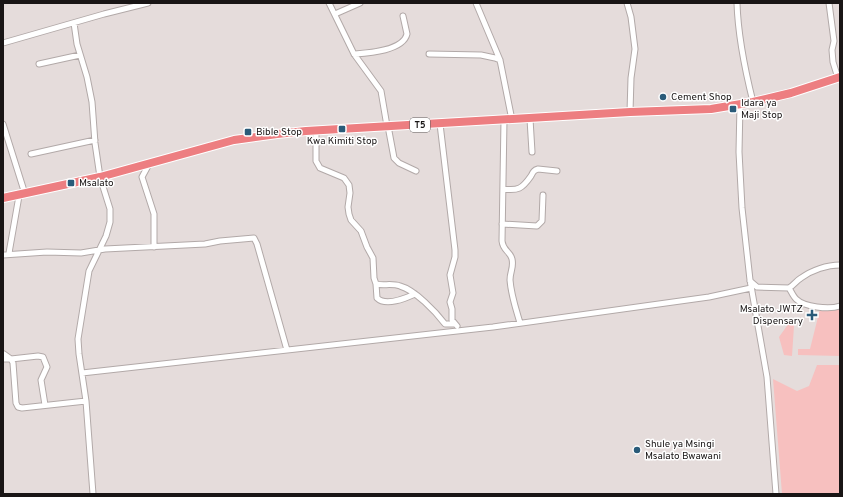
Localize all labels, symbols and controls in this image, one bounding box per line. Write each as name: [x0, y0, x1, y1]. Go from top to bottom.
place label: Cement Shop: [671, 91, 732, 104]
marker: Cement Shop: [658, 92, 668, 102]
place label: Idara ya Maji Stop: [741, 97, 783, 122]
marker: Idara ya Maji Stop: [728, 104, 738, 114]
road number: T5: [410, 118, 430, 132]
marker: Kwa Kimiti Stop: [337, 124, 347, 134]
place label: Bible Stop: [256, 126, 302, 139]
marker: Bible Stop: [243, 127, 253, 137]
place label: Kwa Kimiti Stop: [307, 135, 377, 148]
place label: Msalato: [79, 177, 114, 190]
marker: Msalato: [66, 178, 76, 188]
place label: Msalato JWTZ Dispensary: [740, 303, 803, 328]
marker: Msalato JWTZ Dispensary: [806, 309, 818, 321]
place label: Shule ya Msingi Msalato Bwawani: [645, 438, 721, 463]
marker: Shule ya Msingi Msalato Bwawani: [632, 445, 642, 455]

